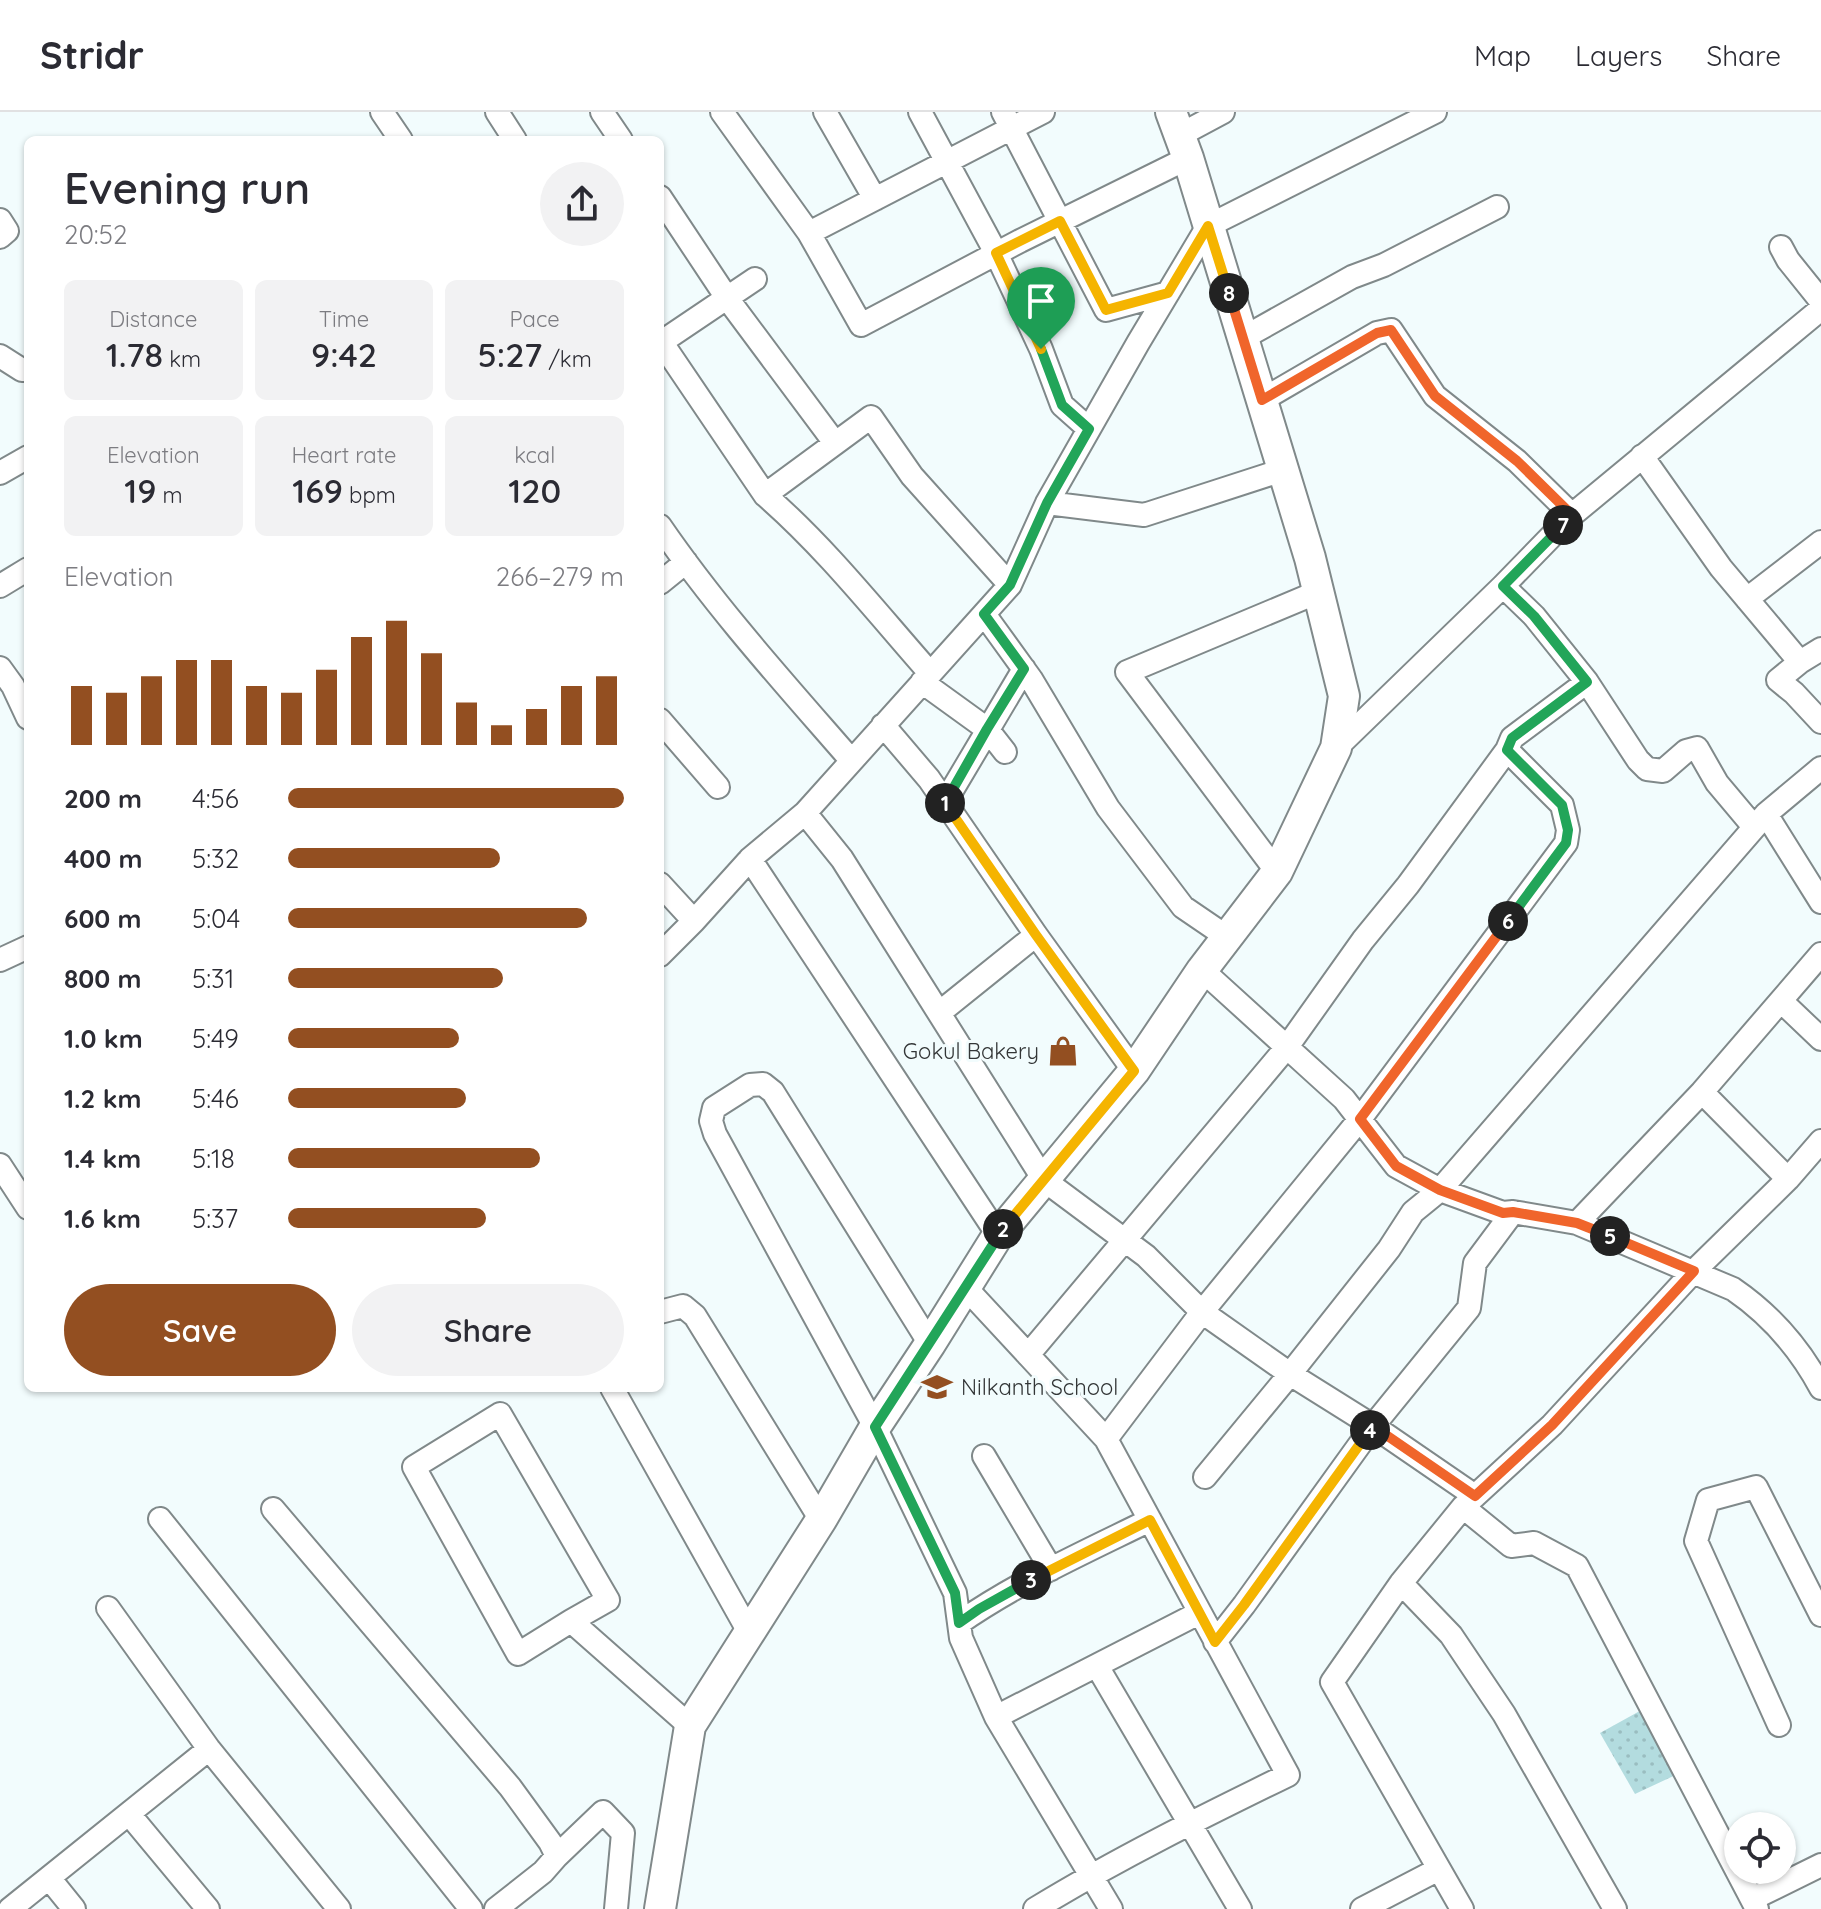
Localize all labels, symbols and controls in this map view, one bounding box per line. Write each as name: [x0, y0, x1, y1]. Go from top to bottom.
text: Stridr: [40, 31, 144, 79]
text: Map: [1474, 38, 1531, 73]
text: Layers: [1575, 38, 1662, 73]
text: Share: [1706, 38, 1781, 73]
text: Evening run: [64, 160, 310, 215]
button: share: [540, 162, 624, 246]
text: 20:52: [64, 218, 127, 251]
pin: [1007, 267, 1075, 349]
pin: 8: [1209, 273, 1249, 313]
icon: arrive: [1019, 279, 1063, 323]
text: 8: [1223, 279, 1235, 307]
text: Distance: [109, 305, 197, 333]
text: Time: [319, 305, 369, 333]
text: Pace: [510, 305, 560, 333]
text: 1.78: [106, 333, 163, 376]
text: 9:42: [311, 333, 377, 376]
text: 5:27: [478, 333, 542, 376]
text: km: [163, 345, 201, 373]
text: /km: [542, 345, 592, 373]
text: Elevation: [107, 441, 200, 469]
text: Heart rate: [292, 441, 396, 469]
text: kcal: [514, 441, 555, 469]
text: 19: [124, 469, 156, 512]
text: 169: [292, 469, 343, 512]
text: 120: [508, 469, 561, 512]
text: m: [156, 481, 182, 509]
text: bpm: [343, 481, 396, 509]
pin: 7: [1543, 505, 1583, 545]
text: 7: [1557, 511, 1569, 539]
text: Elevation: [64, 560, 174, 593]
text: 266–279 m: [496, 560, 624, 593]
text: 200 m: [64, 782, 142, 815]
text: 4:56: [192, 782, 239, 815]
pin: 1: [925, 783, 965, 823]
text: 1: [941, 789, 949, 817]
text: 400 m: [64, 842, 142, 875]
text: 5:32: [192, 842, 239, 875]
pin: 6: [1488, 901, 1528, 941]
text: 600 m: [64, 902, 142, 935]
text: 5:04: [192, 902, 240, 935]
text: 6: [1502, 907, 1514, 935]
text: 800 m: [64, 962, 141, 995]
text: 5:31: [192, 962, 234, 995]
text: 1.0 km: [64, 1022, 143, 1055]
text: 5:49: [192, 1022, 239, 1055]
shop icon: Gokul Bakery: [1046, 1034, 1080, 1068]
place label: Gokul Bakery: [903, 1037, 1039, 1065]
text: 1.2 km: [64, 1082, 141, 1115]
text: 5:46: [192, 1082, 239, 1115]
text: 1.4 km: [64, 1142, 141, 1175]
text: 5:18: [192, 1142, 235, 1175]
text: 1.6 km: [64, 1202, 141, 1235]
text: 5:37: [192, 1202, 238, 1235]
pin: 2: [983, 1209, 1023, 1249]
text: 2: [997, 1215, 1009, 1243]
pin: 5: [1590, 1216, 1630, 1256]
text: 5: [1604, 1222, 1616, 1250]
button: Save: [64, 1284, 336, 1376]
button: Share: [352, 1284, 624, 1376]
school or university icon: Nilkanth School: [920, 1370, 954, 1404]
place label: Nilkanth School: [961, 1373, 1118, 1401]
pin: 4: [1350, 1410, 1390, 1450]
text: 4: [1364, 1416, 1376, 1444]
pin: 3: [1011, 1560, 1051, 1600]
text: 3: [1025, 1566, 1037, 1594]
map controls: [1724, 1812, 1796, 1884]
button: locate: [1724, 1812, 1796, 1884]

